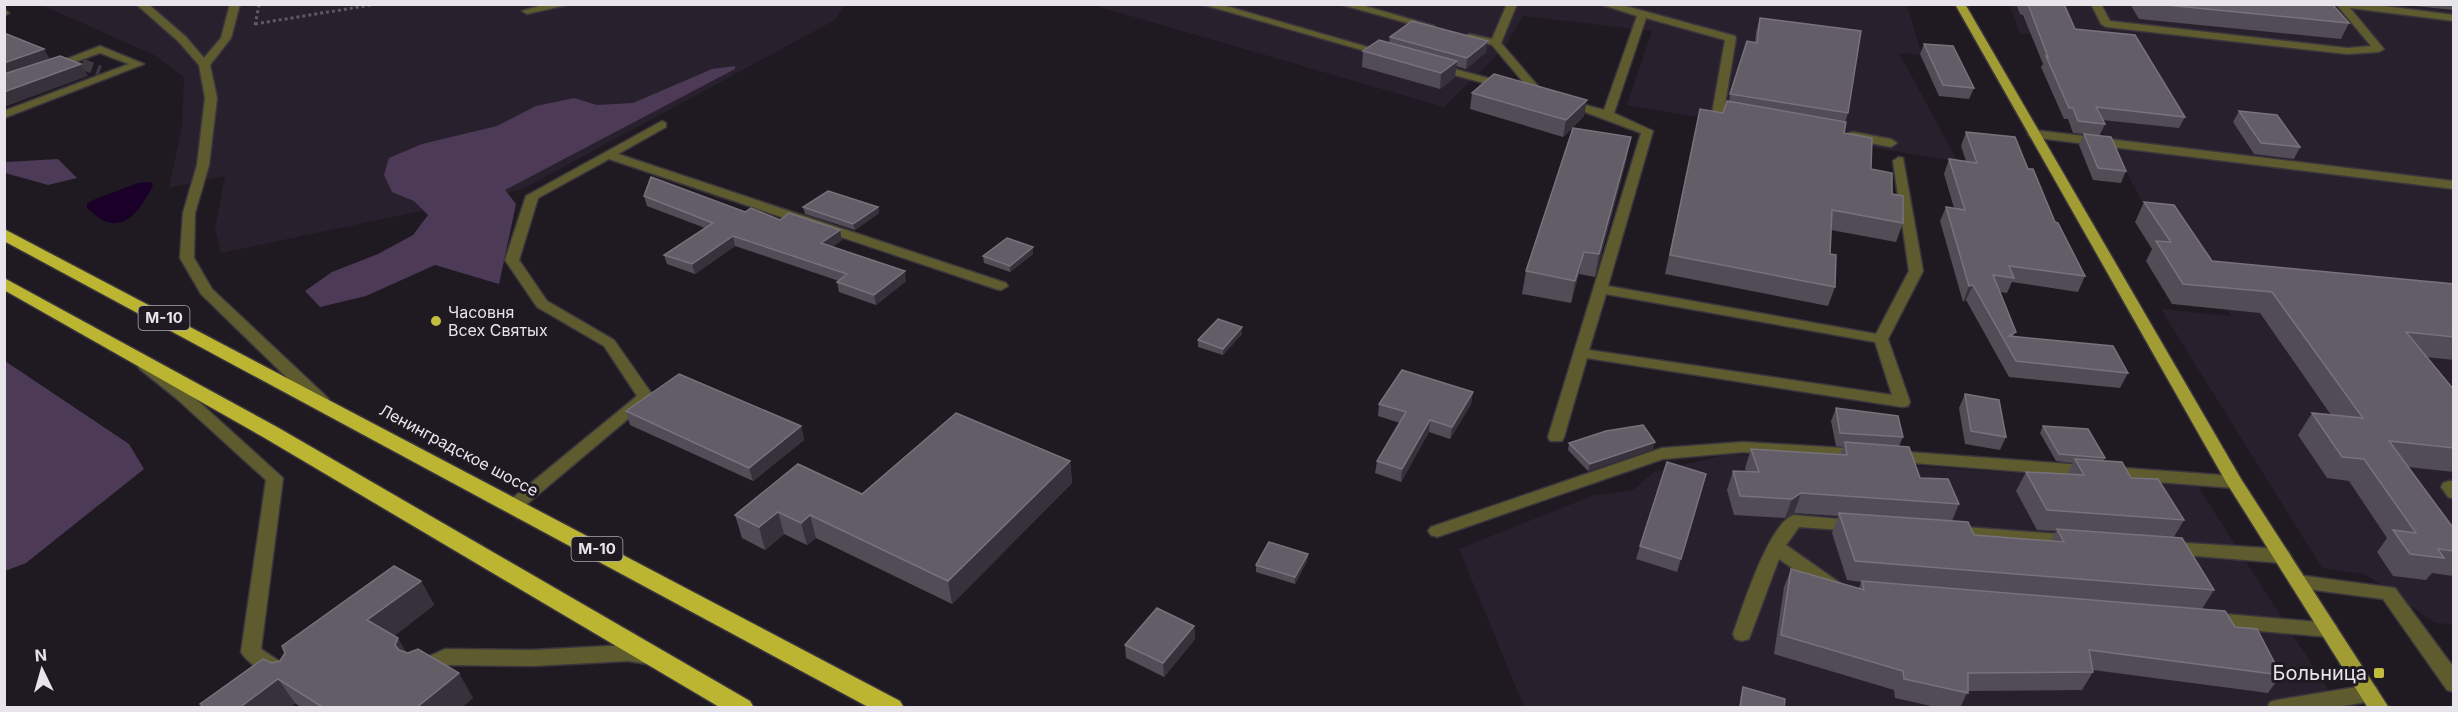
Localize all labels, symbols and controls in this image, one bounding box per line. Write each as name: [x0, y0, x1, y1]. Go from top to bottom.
place label: Часовня Всех Святых: [448, 302, 548, 340]
road number: М-10: [138, 306, 190, 330]
marker: Часовня Всех Святых: [429, 314, 443, 328]
street label: Ленинградское шоссе: [376, 400, 542, 500]
road number: М-10: [572, 537, 622, 561]
north arrow: [12, 640, 72, 700]
text: N: [34, 645, 48, 666]
place label: Больница: [2273, 661, 2367, 685]
marker: Больница: [2372, 666, 2386, 680]

